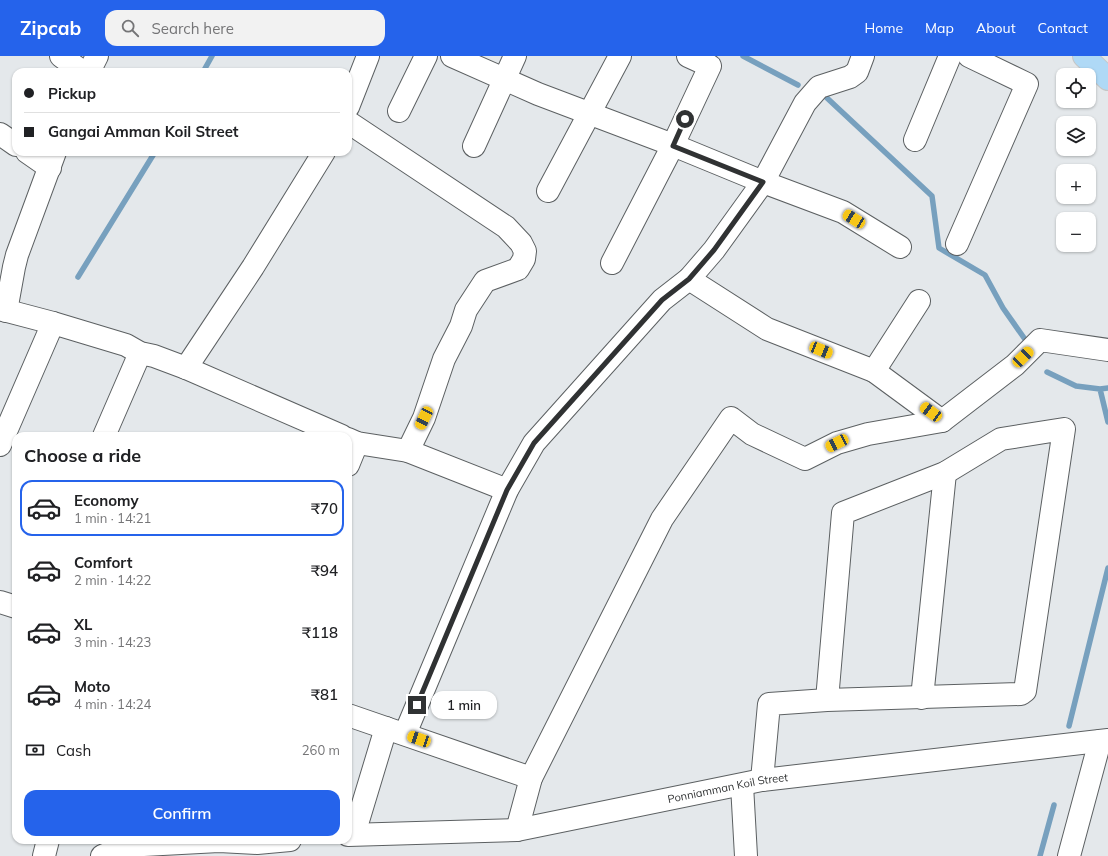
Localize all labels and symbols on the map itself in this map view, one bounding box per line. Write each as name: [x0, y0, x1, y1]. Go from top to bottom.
route start: [676, 110, 694, 128]
car: [841, 208, 867, 230]
car: [808, 340, 834, 360]
car: [1010, 344, 1036, 370]
car: [918, 400, 944, 424]
car: [413, 405, 435, 431]
car: [824, 432, 850, 454]
callout: 1 min: [431, 691, 497, 719]
route end: [408, 696, 426, 714]
car: [406, 729, 432, 749]
street label: Ponniamman Koil Street: [666, 770, 789, 806]

